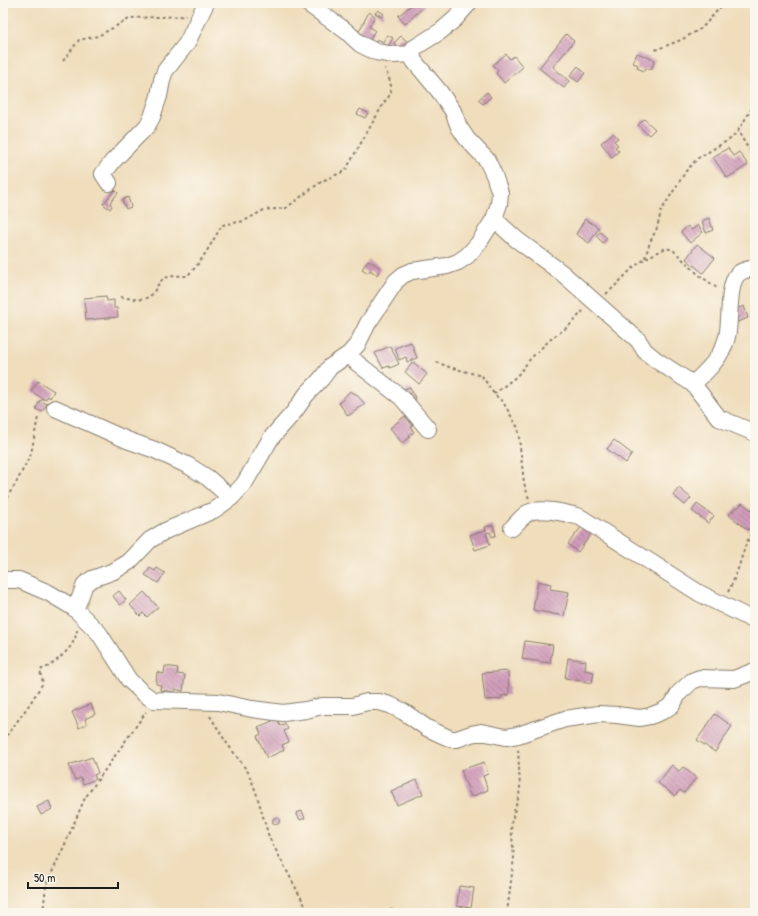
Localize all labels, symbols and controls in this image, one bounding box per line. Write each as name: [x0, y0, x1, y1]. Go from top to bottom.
scale bar: [28, 864, 118, 890]
text: 50 m: [34, 869, 55, 886]

